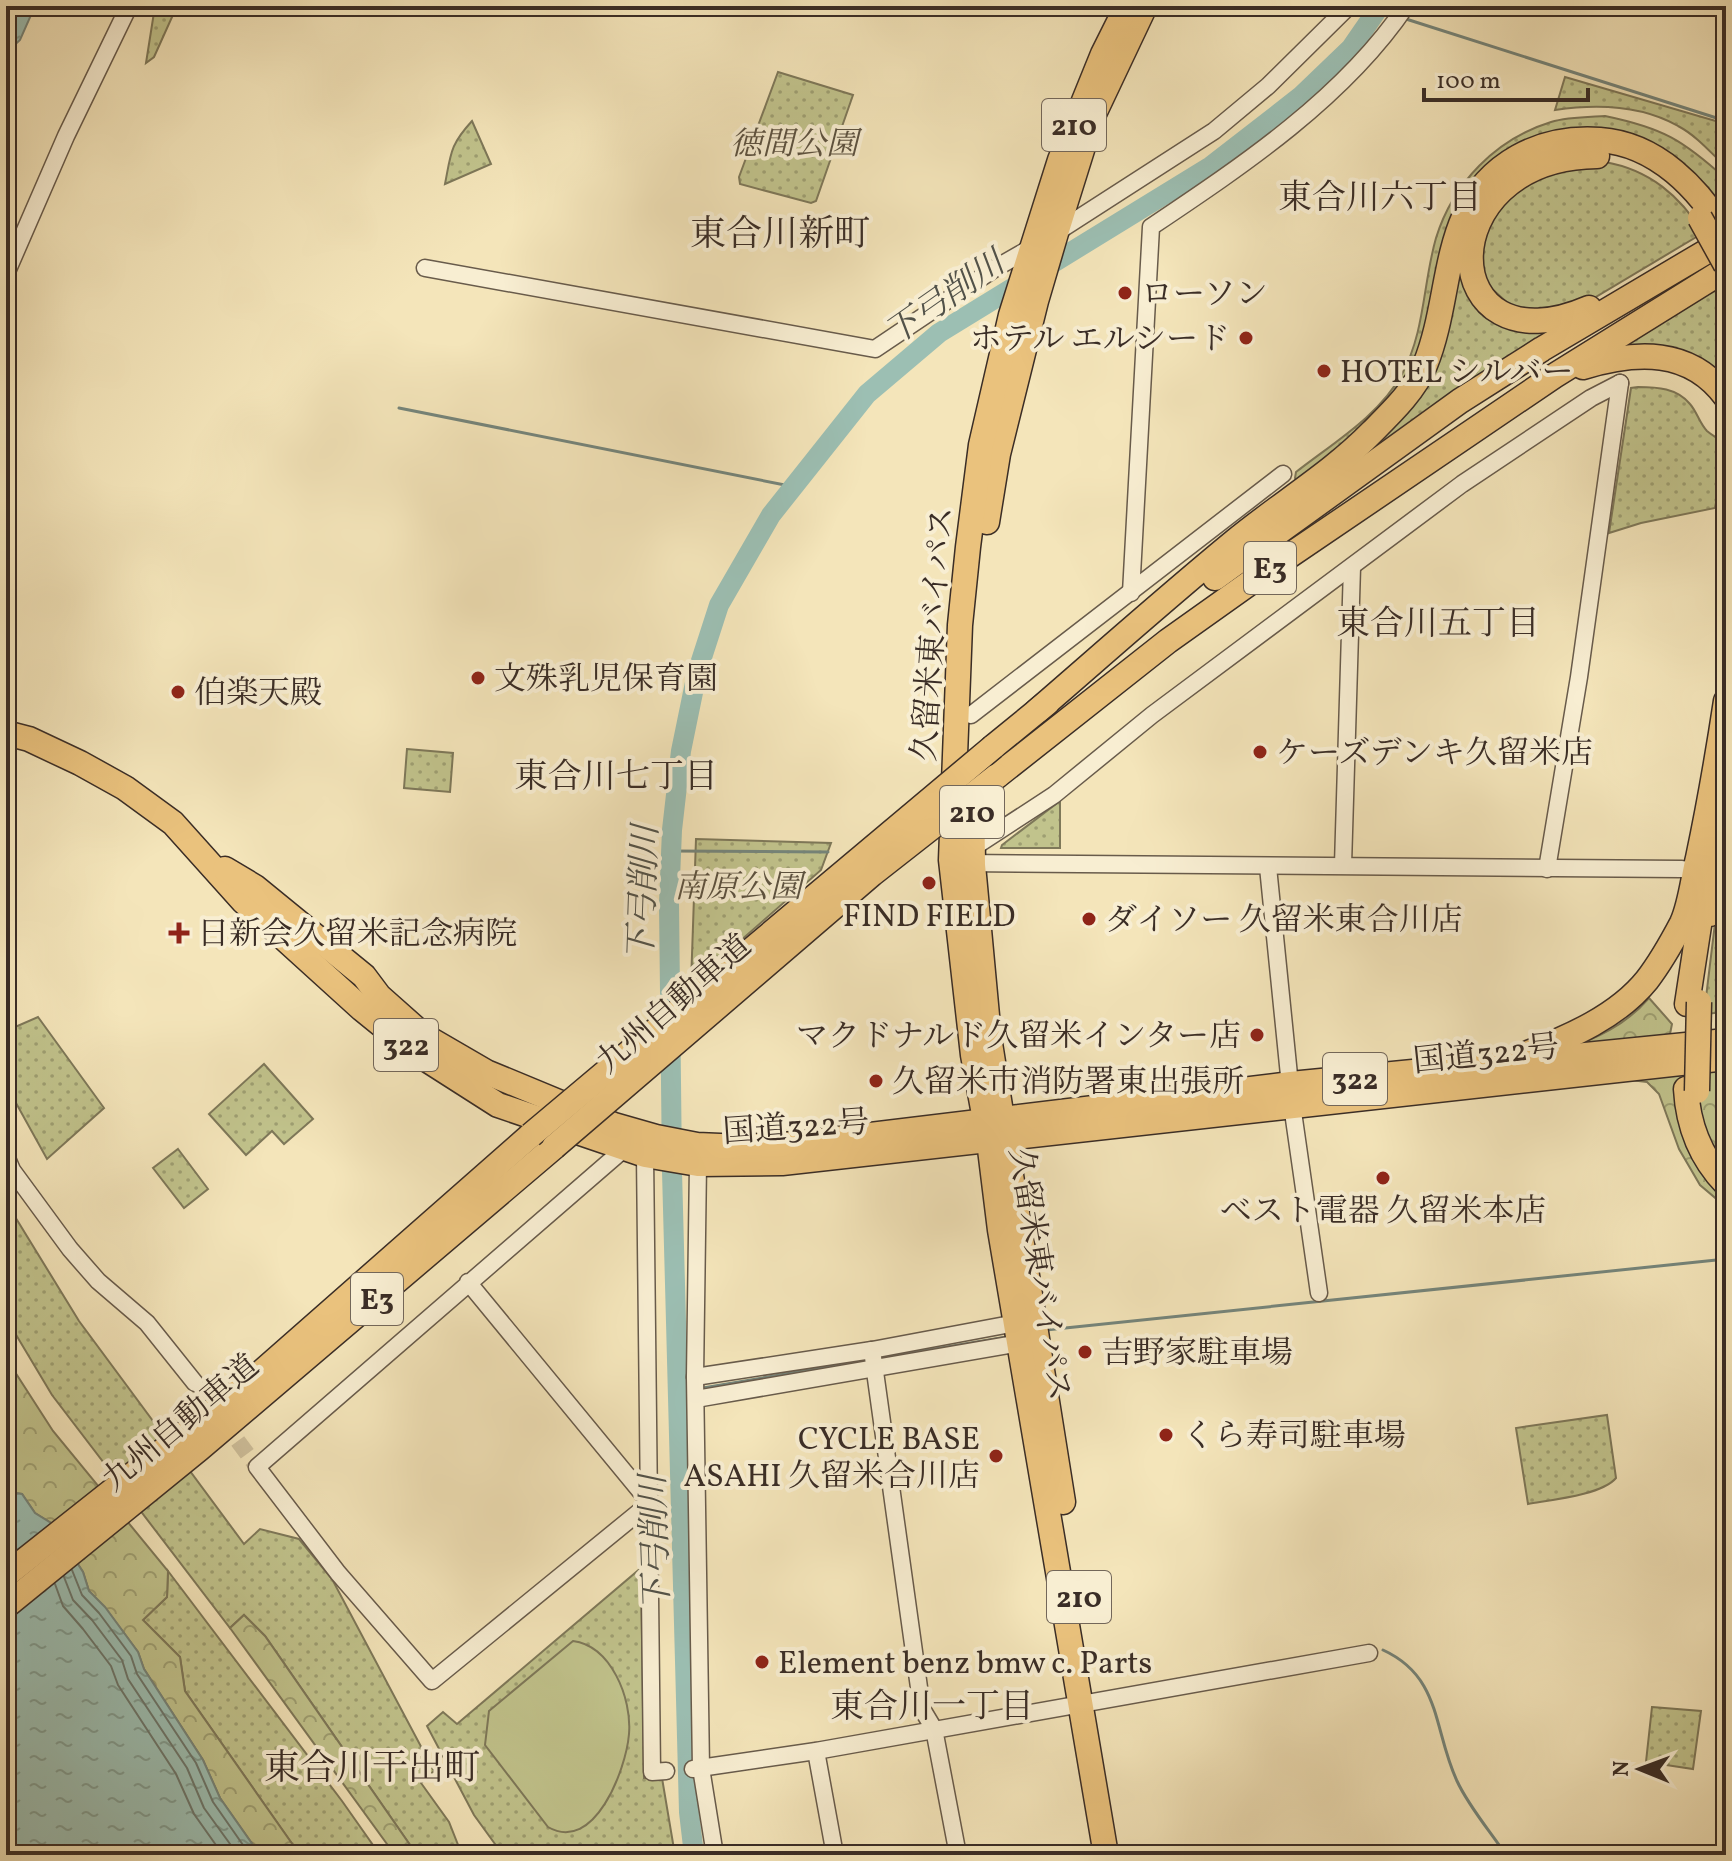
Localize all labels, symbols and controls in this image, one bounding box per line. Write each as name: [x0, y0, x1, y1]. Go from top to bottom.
scale bar: [1424, 52, 1588, 102]
text: 100 m: [1436, 65, 1501, 99]
road number: 210: [1042, 99, 1106, 151]
park label: 徳間公園: [730, 124, 863, 168]
district label: 東合川六丁目: [1278, 176, 1482, 223]
district label: 東合川新町: [690, 211, 870, 261]
water label: 下弓削川: [877, 239, 1018, 358]
place label: ローソン: [1141, 274, 1268, 318]
marker: ローソン: [1116, 284, 1134, 302]
place label: ホテル エルシード: [970, 319, 1230, 363]
marker: ホテル エルシード: [1237, 329, 1255, 347]
place label: HOTEL シルバー: [1340, 352, 1574, 396]
marker: HOTEL シルバー: [1315, 362, 1333, 380]
street label: 久留米東バイパス: [904, 505, 966, 763]
road number: E3: [1244, 542, 1296, 594]
district label: 東合川五丁目: [1336, 602, 1540, 649]
place label: 文殊乳児保育園: [494, 659, 718, 703]
marker: 文殊乳児保育園: [469, 669, 487, 687]
place label: 伯楽天殿: [194, 673, 322, 717]
marker: 伯楽天殿: [169, 683, 187, 701]
place label: ケーズデンキ久留米店: [1276, 733, 1593, 777]
marker: ケーズデンキ久留米店: [1251, 743, 1269, 761]
district label: 東合川七丁目: [514, 755, 718, 802]
road number: 210: [940, 786, 1004, 838]
water label: 下弓削川: [620, 820, 671, 962]
park label: 南原公園: [674, 867, 807, 911]
marker: FIND FIELD: [920, 874, 938, 892]
place label: FIND FIELD: [843, 896, 1015, 940]
place label: ダイソー 久留米東合川店: [1105, 900, 1463, 944]
marker: ダイソー 久留米東合川店: [1080, 910, 1098, 928]
place label: 日新会久留米記念病院: [197, 914, 517, 958]
marker: 日新会久留米記念病院: [168, 922, 190, 944]
street label: 九州自動車道: [588, 926, 762, 1085]
place label: マクドナルド久留米インター店: [796, 1016, 1241, 1060]
road number: 322: [374, 1019, 438, 1071]
marker: マクドナルド久留米インター店: [1248, 1026, 1266, 1044]
street label: 国道322号: [1411, 1026, 1562, 1086]
road number: 322: [1323, 1053, 1387, 1105]
place label: 久留米市消防署東出張所: [892, 1062, 1244, 1106]
marker: 久留米市消防署東出張所: [867, 1072, 885, 1090]
street label: 国道322号: [721, 1102, 871, 1156]
street label: 久留米東バイパス: [996, 1145, 1080, 1404]
marker: ベスト電器 久留米本店: [1374, 1169, 1392, 1187]
place label: ベスト電器 久留米本店: [1220, 1191, 1546, 1235]
road number: E3: [351, 1273, 403, 1325]
place label: 吉野家駐車場: [1101, 1333, 1293, 1377]
marker: 吉野家駐車場: [1076, 1343, 1094, 1361]
street label: 九州自動車道: [94, 1346, 270, 1503]
place label: くら寿司駐車場: [1182, 1416, 1406, 1460]
place label: CYCLE BASE ASAHI 久留米合川店: [683, 1419, 980, 1500]
marker: くら寿司駐車場: [1157, 1426, 1175, 1444]
marker: CYCLE BASE ASAHI 久留米合川店: [987, 1447, 1005, 1465]
water label: 下弓削川: [631, 1470, 683, 1612]
road number: 210: [1047, 1571, 1111, 1623]
place label: Element benz bmw c. Parts: [778, 1643, 1152, 1687]
marker: Element benz bmw c. Parts: [753, 1653, 771, 1671]
district label: 東合川一丁目: [830, 1685, 1034, 1732]
north arrow: [1600, 1729, 1680, 1809]
district label: 東合川干出町: [264, 1745, 480, 1795]
text: N: [1607, 1760, 1638, 1777]

